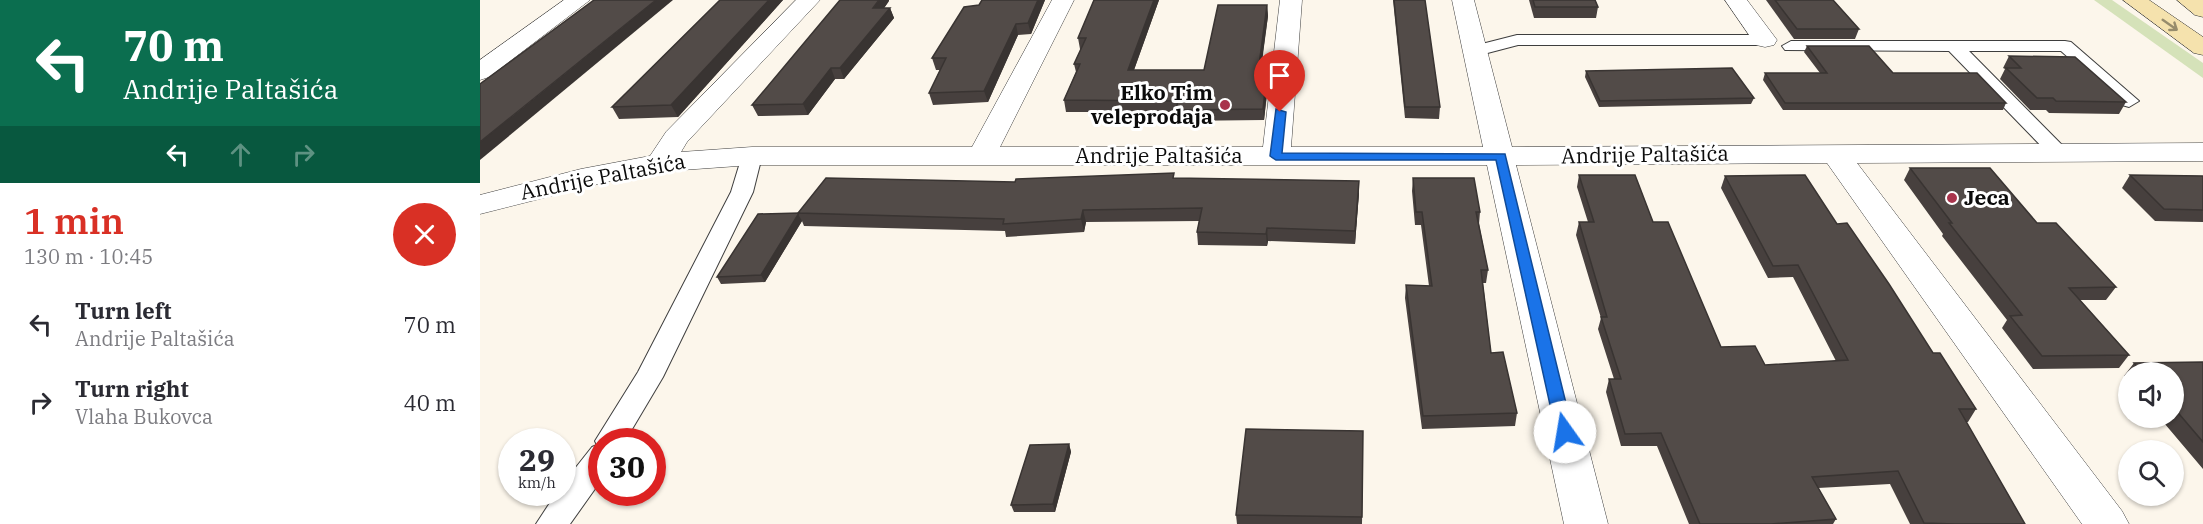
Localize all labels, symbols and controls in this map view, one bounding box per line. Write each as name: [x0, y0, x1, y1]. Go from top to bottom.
text: 70 m: [123, 18, 224, 73]
one-way arrow: [2161, 19, 2177, 31]
icon: left: [24, 24, 102, 102]
pin: [1254, 50, 1305, 112]
icon: arrive: [1263, 59, 1296, 92]
text: Andrije Paltašića: [123, 71, 338, 106]
place label: Elko Tim veleprodaja: [1091, 78, 1213, 130]
marker: Elko Tim veleprodaja: [1218, 98, 1232, 112]
icon: left: [161, 138, 194, 171]
icon: ahead: [224, 138, 257, 171]
icon: right: [287, 138, 320, 171]
street label: Andrije Paltašića: [1561, 139, 1729, 169]
street label: Andrije Paltašića: [1075, 141, 1243, 169]
street label: Andrije Paltašića: [518, 146, 688, 206]
place label: Jeca: [1964, 183, 2010, 211]
marker: Jeca: [1945, 191, 1959, 205]
text: 1 min: [24, 197, 124, 244]
button: close: [393, 203, 456, 266]
text: 130 m · 10:45: [24, 243, 153, 270]
text: Turn left: [75, 296, 171, 325]
icon: left: [24, 308, 57, 341]
text: 70 m: [404, 310, 456, 339]
text: Andrije Paltašića: [75, 325, 235, 352]
map controls: [2118, 362, 2184, 506]
button: sound: [2118, 362, 2184, 428]
text: Turn right: [75, 374, 189, 403]
icon: right: [24, 386, 57, 419]
text: 40 m: [404, 388, 456, 417]
position arrow: [1533, 400, 1597, 464]
text: Vlaha Bukovca: [75, 403, 213, 430]
speed limit sign: 30: [588, 428, 666, 506]
text: 29: [519, 440, 555, 479]
button: search: [2118, 440, 2184, 506]
text: km/h: [518, 473, 556, 492]

